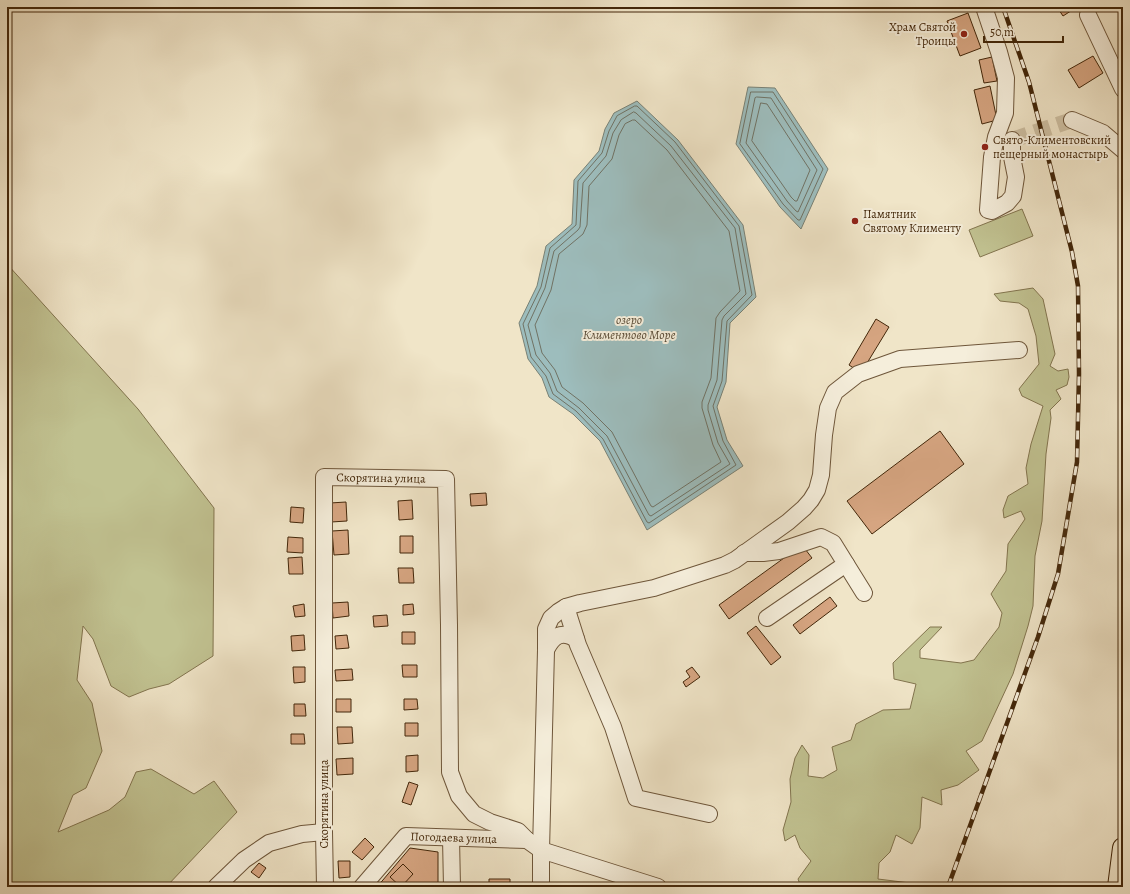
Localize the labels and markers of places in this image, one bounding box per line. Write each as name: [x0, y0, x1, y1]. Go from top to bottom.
place label: Храм Святой Троицы: [889, 19, 956, 49]
marker: Храм Святой Троицы: [959, 29, 969, 39]
place label: Свято-Климентовский пещерный монастырь: [993, 132, 1111, 162]
marker: Свято-Климентовский пещерный монастырь: [980, 142, 990, 152]
place label: Памятник Святому Клименту: [863, 206, 961, 236]
marker: Памятник Святому Клименту: [850, 216, 860, 226]

